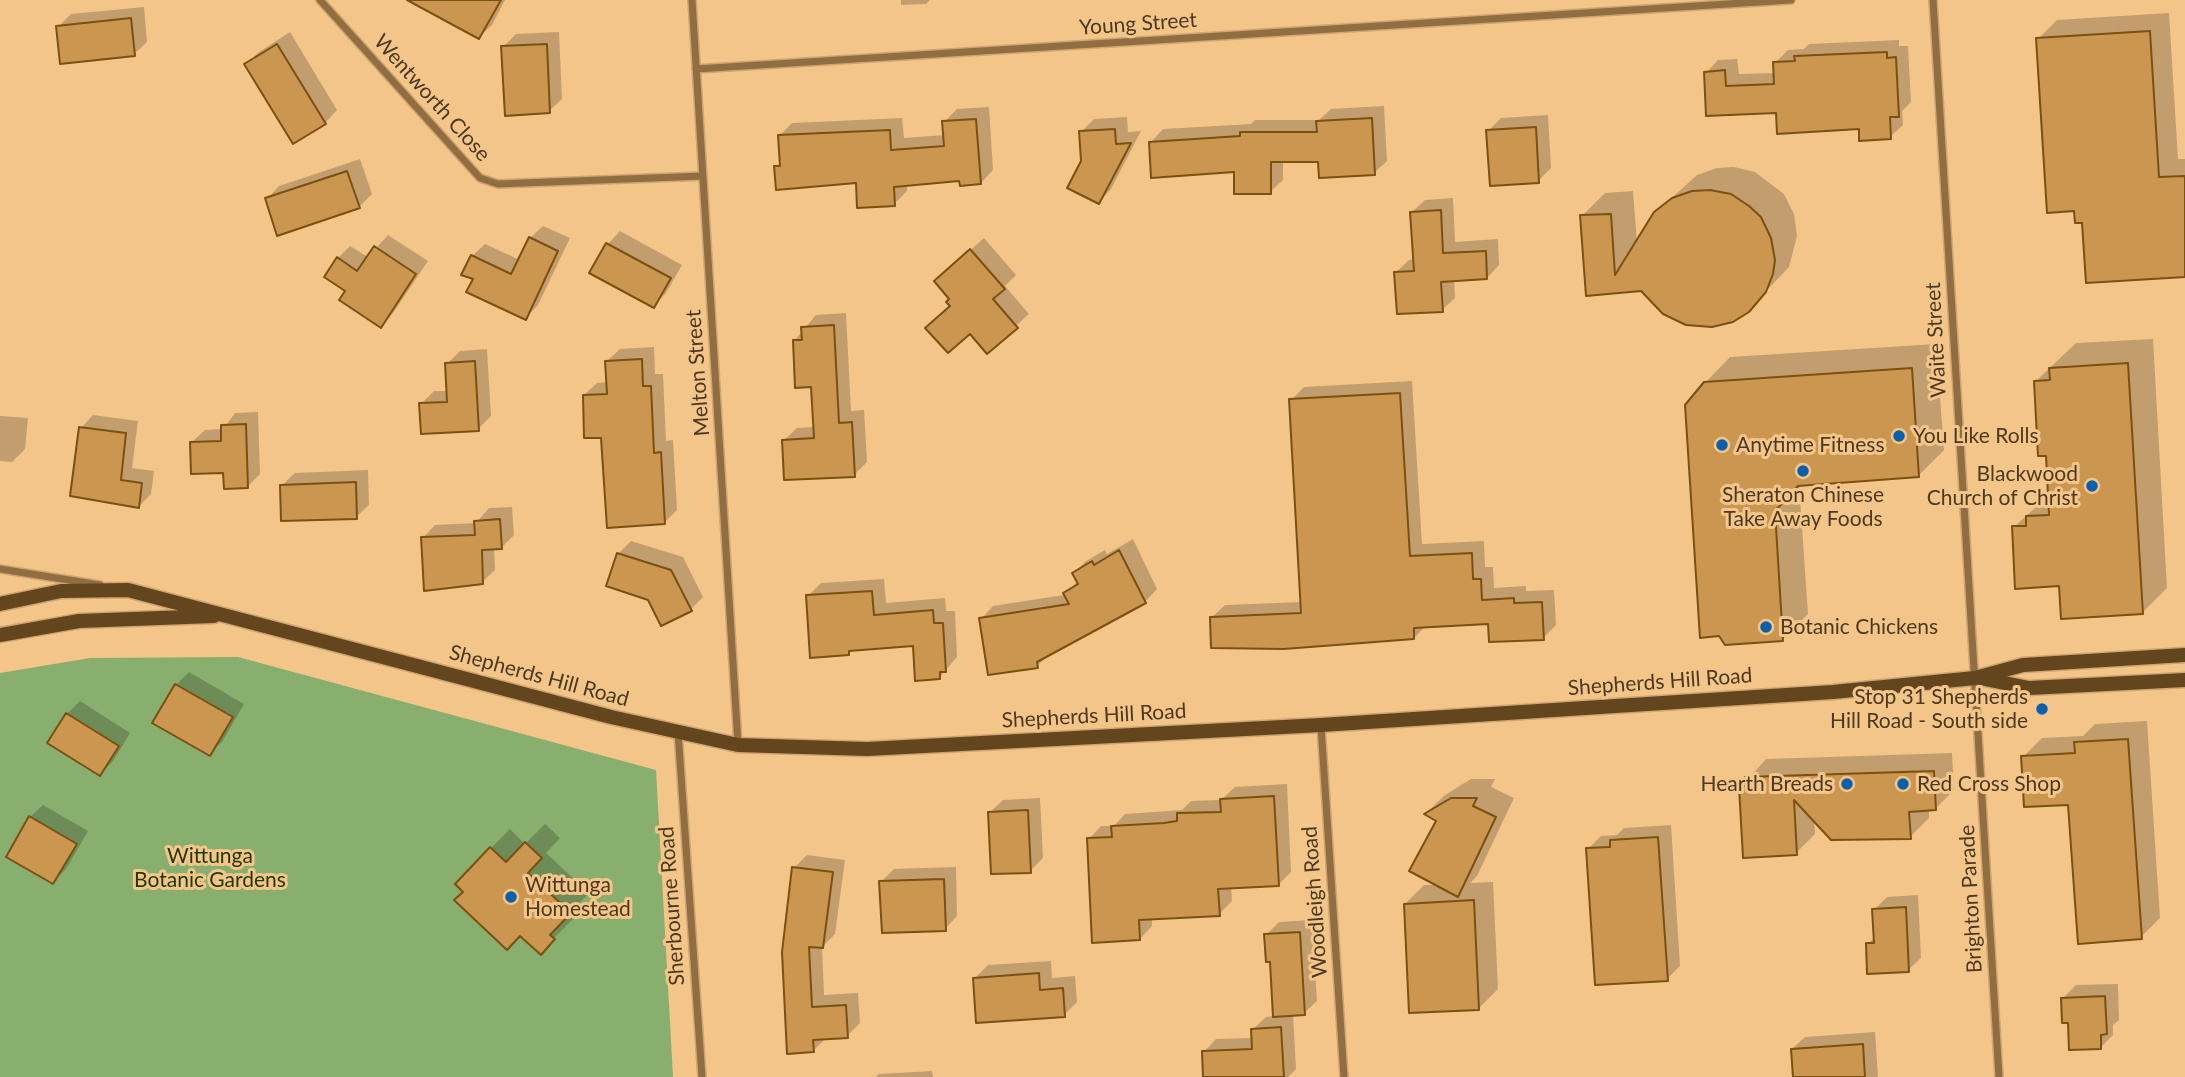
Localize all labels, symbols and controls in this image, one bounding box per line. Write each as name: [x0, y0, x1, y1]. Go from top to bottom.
street label: Young Street: [1078, 7, 1198, 41]
street label: Wentworth Close: [368, 29, 496, 167]
street label: Waite Street: [1920, 282, 1952, 398]
street label: Melton Street: [681, 309, 715, 437]
place label: You Like Rolls: [1913, 423, 2039, 449]
marker: You Like Rolls: [1891, 428, 1907, 444]
place label: Anytime Fitness: [1736, 432, 1885, 458]
marker: Anytime Fitness: [1714, 437, 1730, 453]
place label: Blackwood Church of Christ: [1927, 461, 2078, 511]
marker: Sheraton Chinese Take Away Foods: [1795, 463, 1811, 479]
marker: Blackwood Church of Christ: [2084, 478, 2100, 494]
place label: Sheraton Chinese Take Away Foods: [1722, 482, 1884, 532]
place label: Botanic Chickens: [1780, 614, 1938, 640]
marker: Botanic Chickens: [1758, 619, 1774, 635]
street label: Shepherds Hill Road: [446, 640, 632, 712]
street label: Shepherds Hill Road: [1567, 663, 1753, 701]
place label: Stop 31 Shepherds Hill Road - South side: [1830, 684, 2028, 734]
street label: Shepherds Hill Road: [1001, 699, 1187, 733]
marker: Stop 31 Shepherds Hill Road - South side: [2034, 701, 2050, 717]
place label: Hearth Breads: [1701, 771, 1833, 797]
place label: Red Cross Shop: [1917, 771, 2061, 797]
marker: Hearth Breads: [1839, 776, 1855, 792]
marker: Red Cross Shop: [1895, 776, 1911, 792]
street label: Brighton Parade: [1955, 824, 1987, 974]
street label: Woodleigh Road: [1297, 825, 1333, 979]
street label: Sherbourne Road: [654, 826, 690, 986]
park label: Wittunga Botanic Gardens: [134, 843, 286, 893]
place label: Wittunga Homestead: [525, 872, 631, 922]
marker: Wittunga Homestead: [503, 889, 519, 905]

